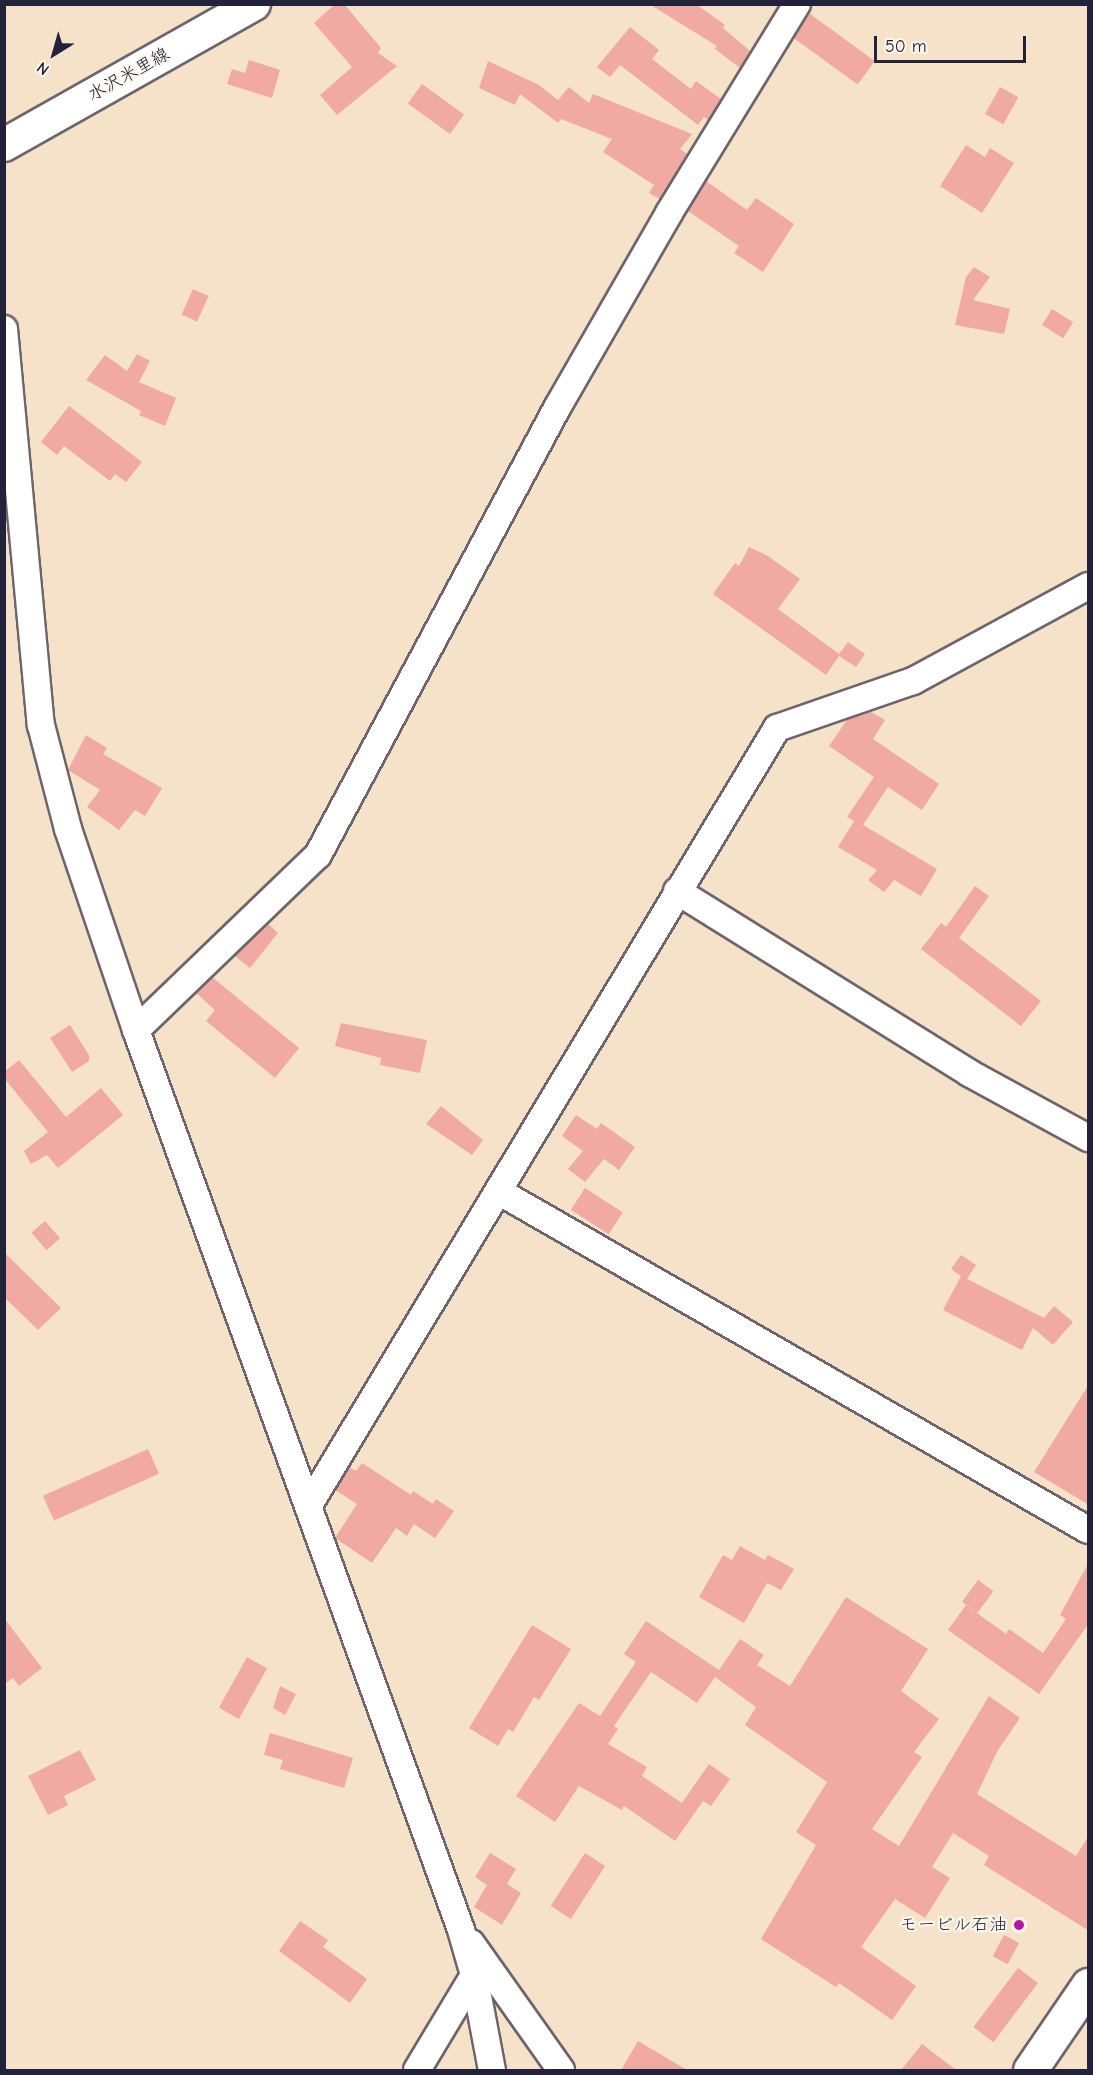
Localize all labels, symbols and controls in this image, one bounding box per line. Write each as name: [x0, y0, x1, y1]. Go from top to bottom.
north arrow: [24, 24, 84, 84]
scale bar: [877, 24, 1028, 62]
text: 50 m: [885, 36, 927, 57]
street label: 水沢米里線: [84, 44, 174, 106]
text: N: [34, 58, 53, 79]
place label: モービル石油: [899, 1914, 1007, 1936]
marker: モービル石油: [1012, 1918, 1026, 1932]

